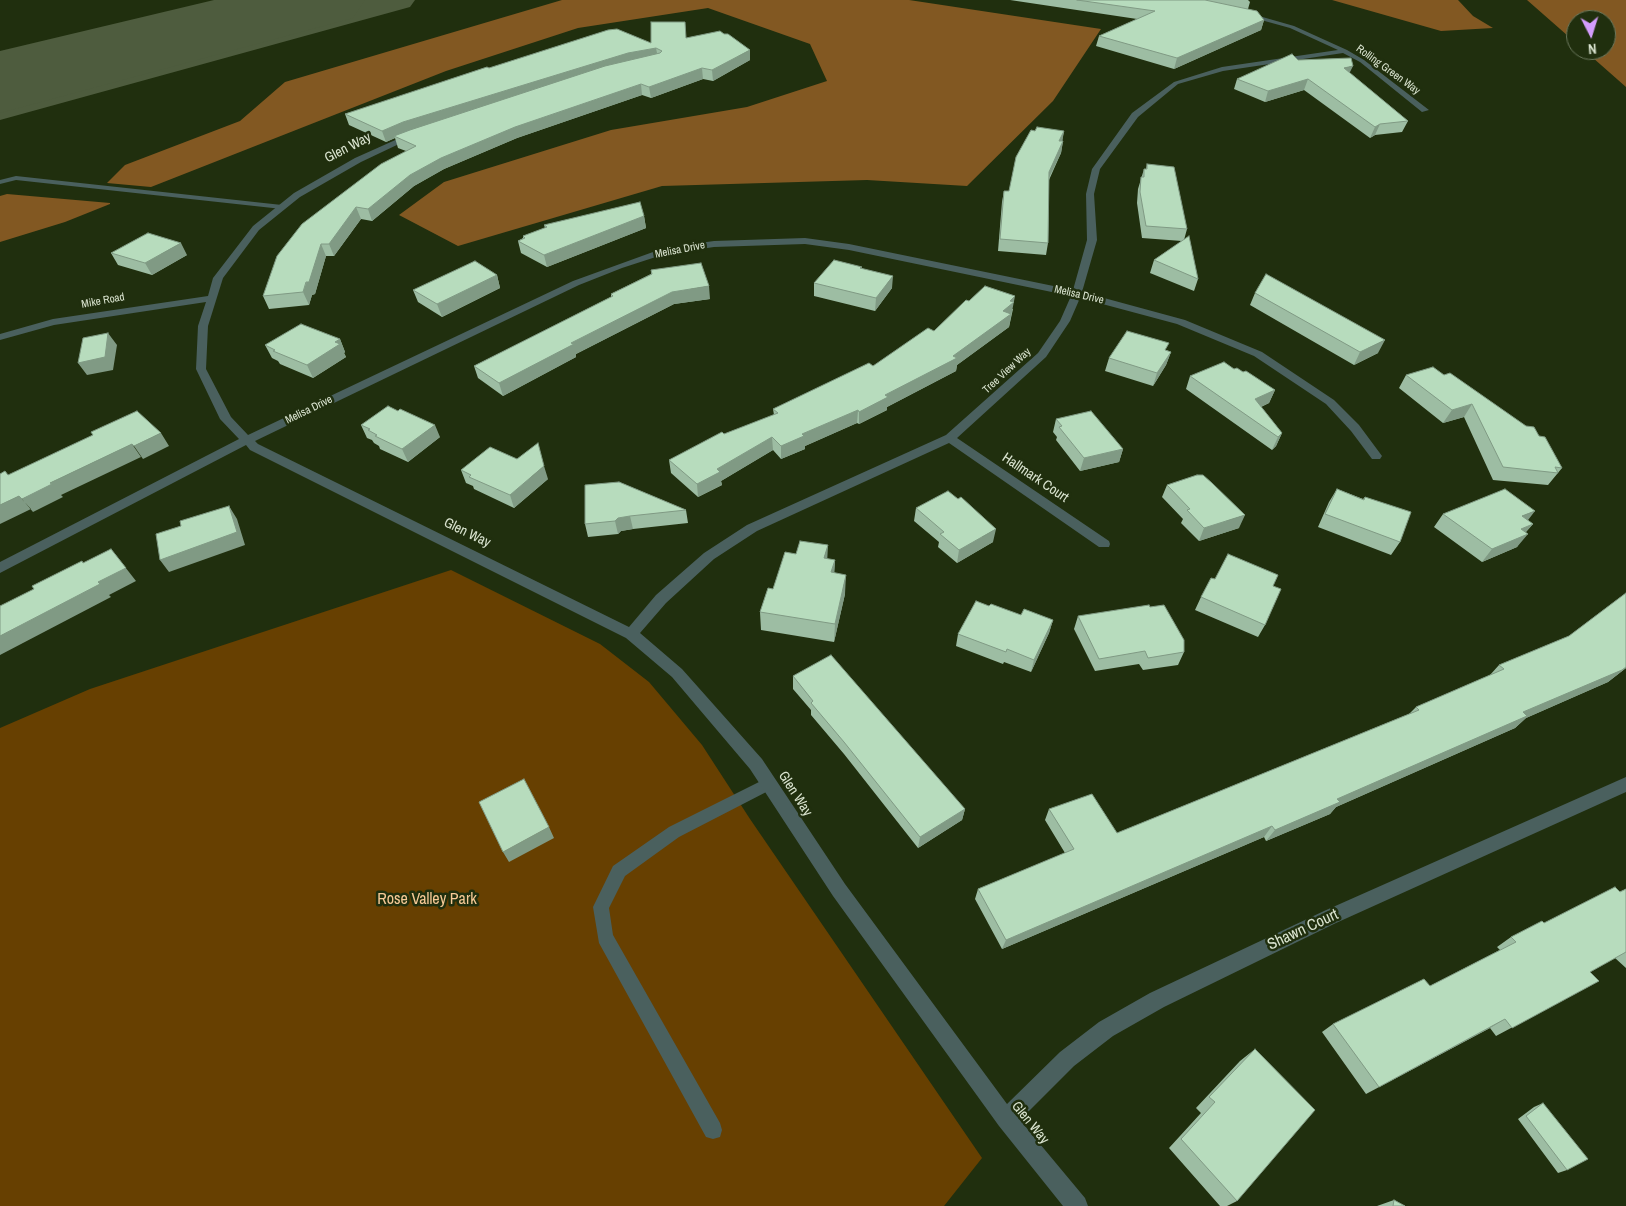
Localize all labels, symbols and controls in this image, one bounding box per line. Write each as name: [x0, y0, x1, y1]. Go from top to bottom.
north arrow: [1566, 10, 1616, 60]
text: N: [1587, 40, 1597, 58]
street label: Rolling Green Way: [1353, 42, 1423, 98]
street label: Glen Way: [322, 129, 374, 167]
street label: Melisa Drive: [654, 239, 706, 261]
street label: Melisa Drive: [1053, 283, 1105, 307]
street label: Mike Road: [80, 291, 126, 311]
street label: Tree View Way: [980, 345, 1034, 397]
street label: Melisa Drive: [283, 393, 335, 427]
street label: Hallmark Court: [999, 450, 1071, 506]
street label: Glen Way: [441, 514, 493, 552]
street label: Glen Way: [774, 768, 816, 820]
park label: Rose Valley Park: [377, 890, 477, 910]
street label: Shawn Court: [1265, 905, 1341, 955]
street label: Glen Way: [1008, 1098, 1052, 1148]

